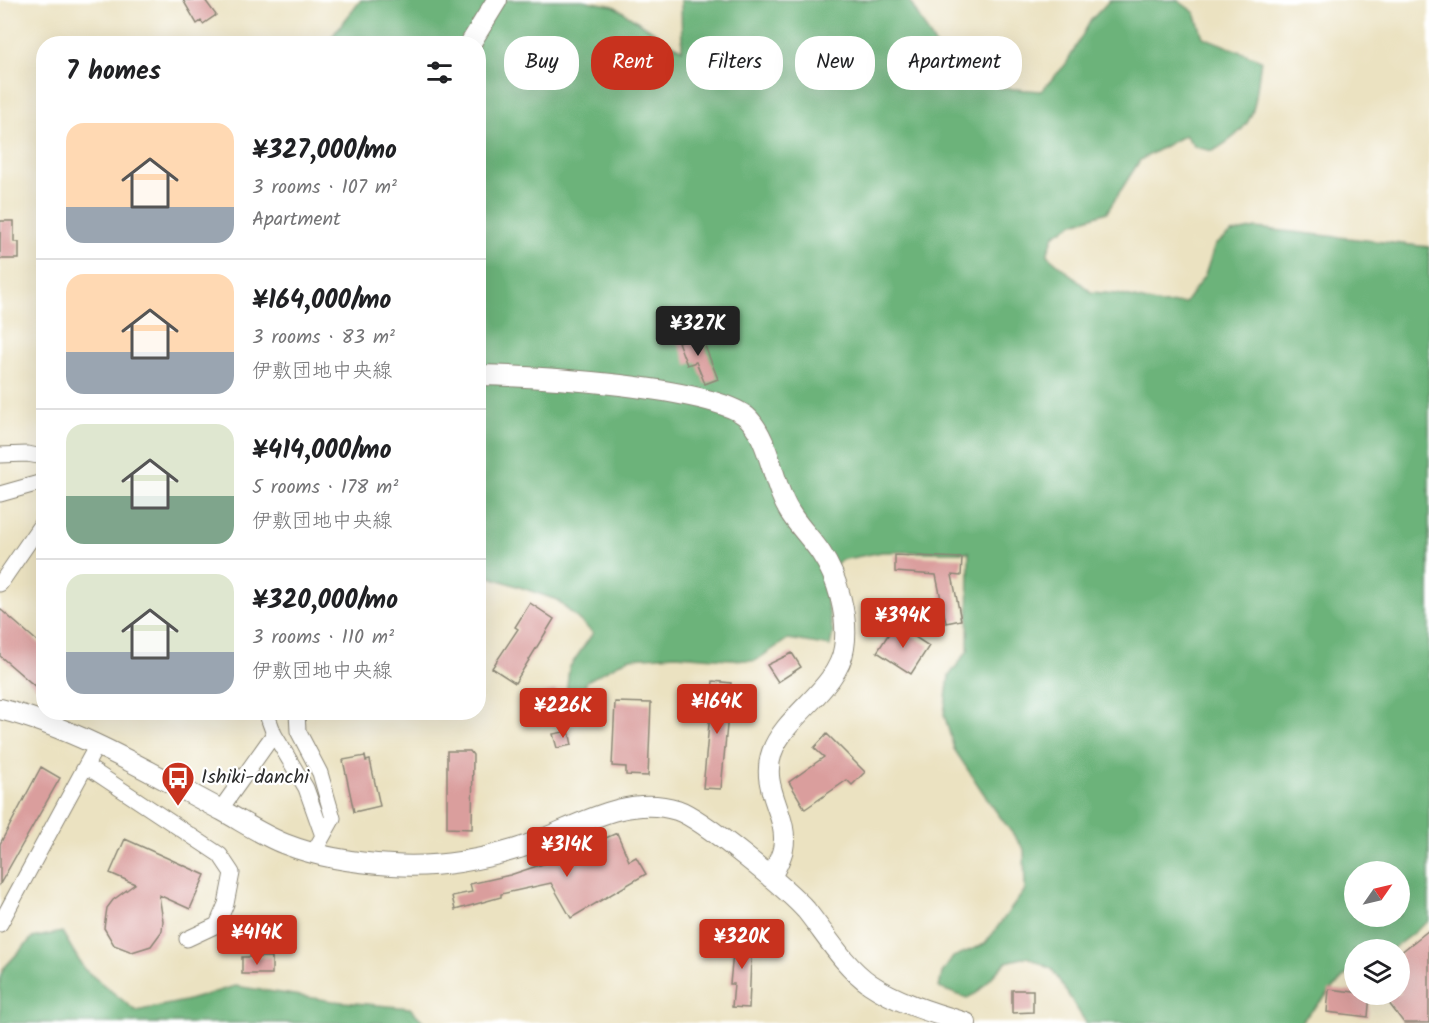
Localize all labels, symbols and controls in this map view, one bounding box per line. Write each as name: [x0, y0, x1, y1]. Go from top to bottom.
chip: Buy: [504, 36, 579, 90]
chip: Rent: [591, 36, 674, 90]
chip: Filters: [686, 36, 783, 90]
chip: New: [795, 36, 875, 90]
chip: Apartment: [887, 36, 1022, 90]
text: 7 homes: [66, 51, 161, 93]
icon: filters: [423, 56, 456, 89]
text: ¥327,000/mo: [252, 130, 397, 172]
icon: home: [114, 147, 186, 219]
text: 3 rooms · 107 m²: [252, 172, 397, 204]
text: Apartment: [252, 204, 341, 236]
text: ¥164,000/mo: [252, 280, 391, 322]
icon: home: [114, 298, 186, 370]
pin: ¥327K: [656, 306, 740, 357]
text: ¥327K: [670, 309, 726, 341]
text: 3 rooms · 83 m²: [252, 322, 395, 354]
text: 伊敷団地中央線: [252, 356, 392, 388]
text: ¥414,000/mo: [252, 430, 392, 472]
icon: home: [114, 448, 186, 520]
text: 5 rooms · 178 m²: [252, 472, 398, 504]
text: 伊敷団地中央線: [252, 506, 392, 538]
text: ¥320,000/mo: [252, 580, 398, 622]
icon: home: [114, 598, 186, 670]
pin: ¥394K: [861, 598, 945, 649]
text: ¥394K: [875, 601, 931, 633]
text: 3 rooms · 110 m²: [252, 622, 394, 654]
text: 伊敷団地中央線: [252, 656, 392, 688]
pin: ¥164K: [675, 684, 759, 735]
text: ¥164K: [691, 687, 743, 719]
pin: ¥226K: [521, 688, 605, 739]
text: ¥226K: [534, 691, 592, 723]
bus stop icon: Ishiki-danchi: [160, 760, 196, 807]
place label: Ishiki-danchi: [201, 762, 310, 794]
pin: ¥314K: [525, 827, 609, 878]
text: ¥314K: [541, 830, 593, 862]
north arrow: [1344, 861, 1410, 927]
map controls: [1344, 861, 1410, 1005]
pin: ¥414K: [215, 915, 299, 966]
text: ¥414K: [231, 918, 283, 950]
pin: ¥320K: [700, 919, 784, 970]
text: ¥320K: [713, 922, 771, 954]
button: layers: [1344, 939, 1410, 1005]

